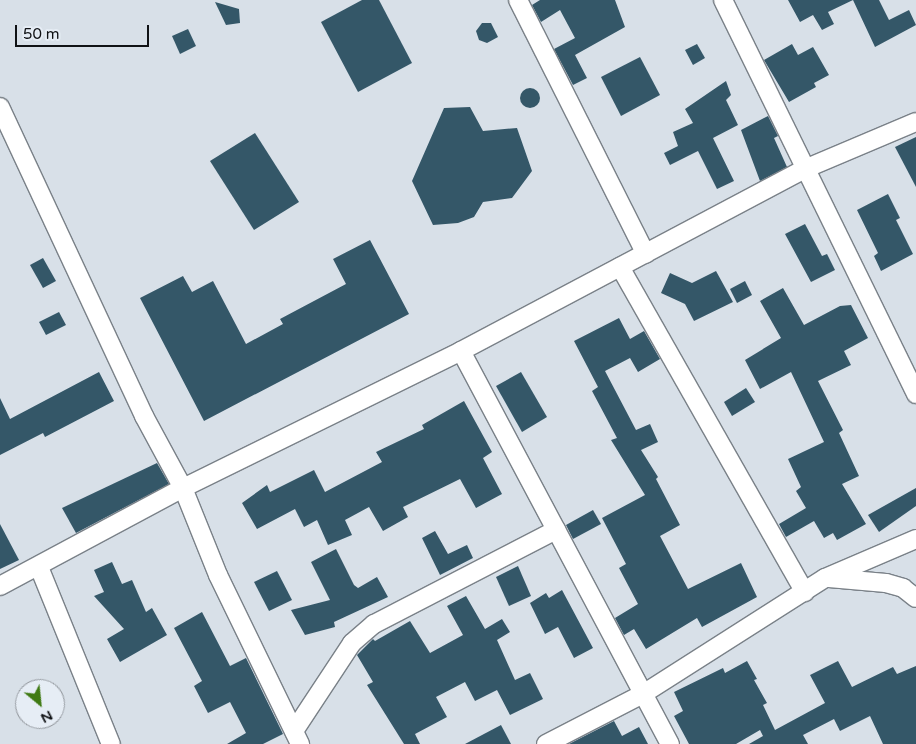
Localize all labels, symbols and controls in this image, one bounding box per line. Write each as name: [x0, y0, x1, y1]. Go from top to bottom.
scale bar: [18, 15, 151, 47]
text: 50 m: [23, 25, 60, 43]
north arrow: [15, 679, 65, 729]
text: N: [38, 707, 56, 727]

